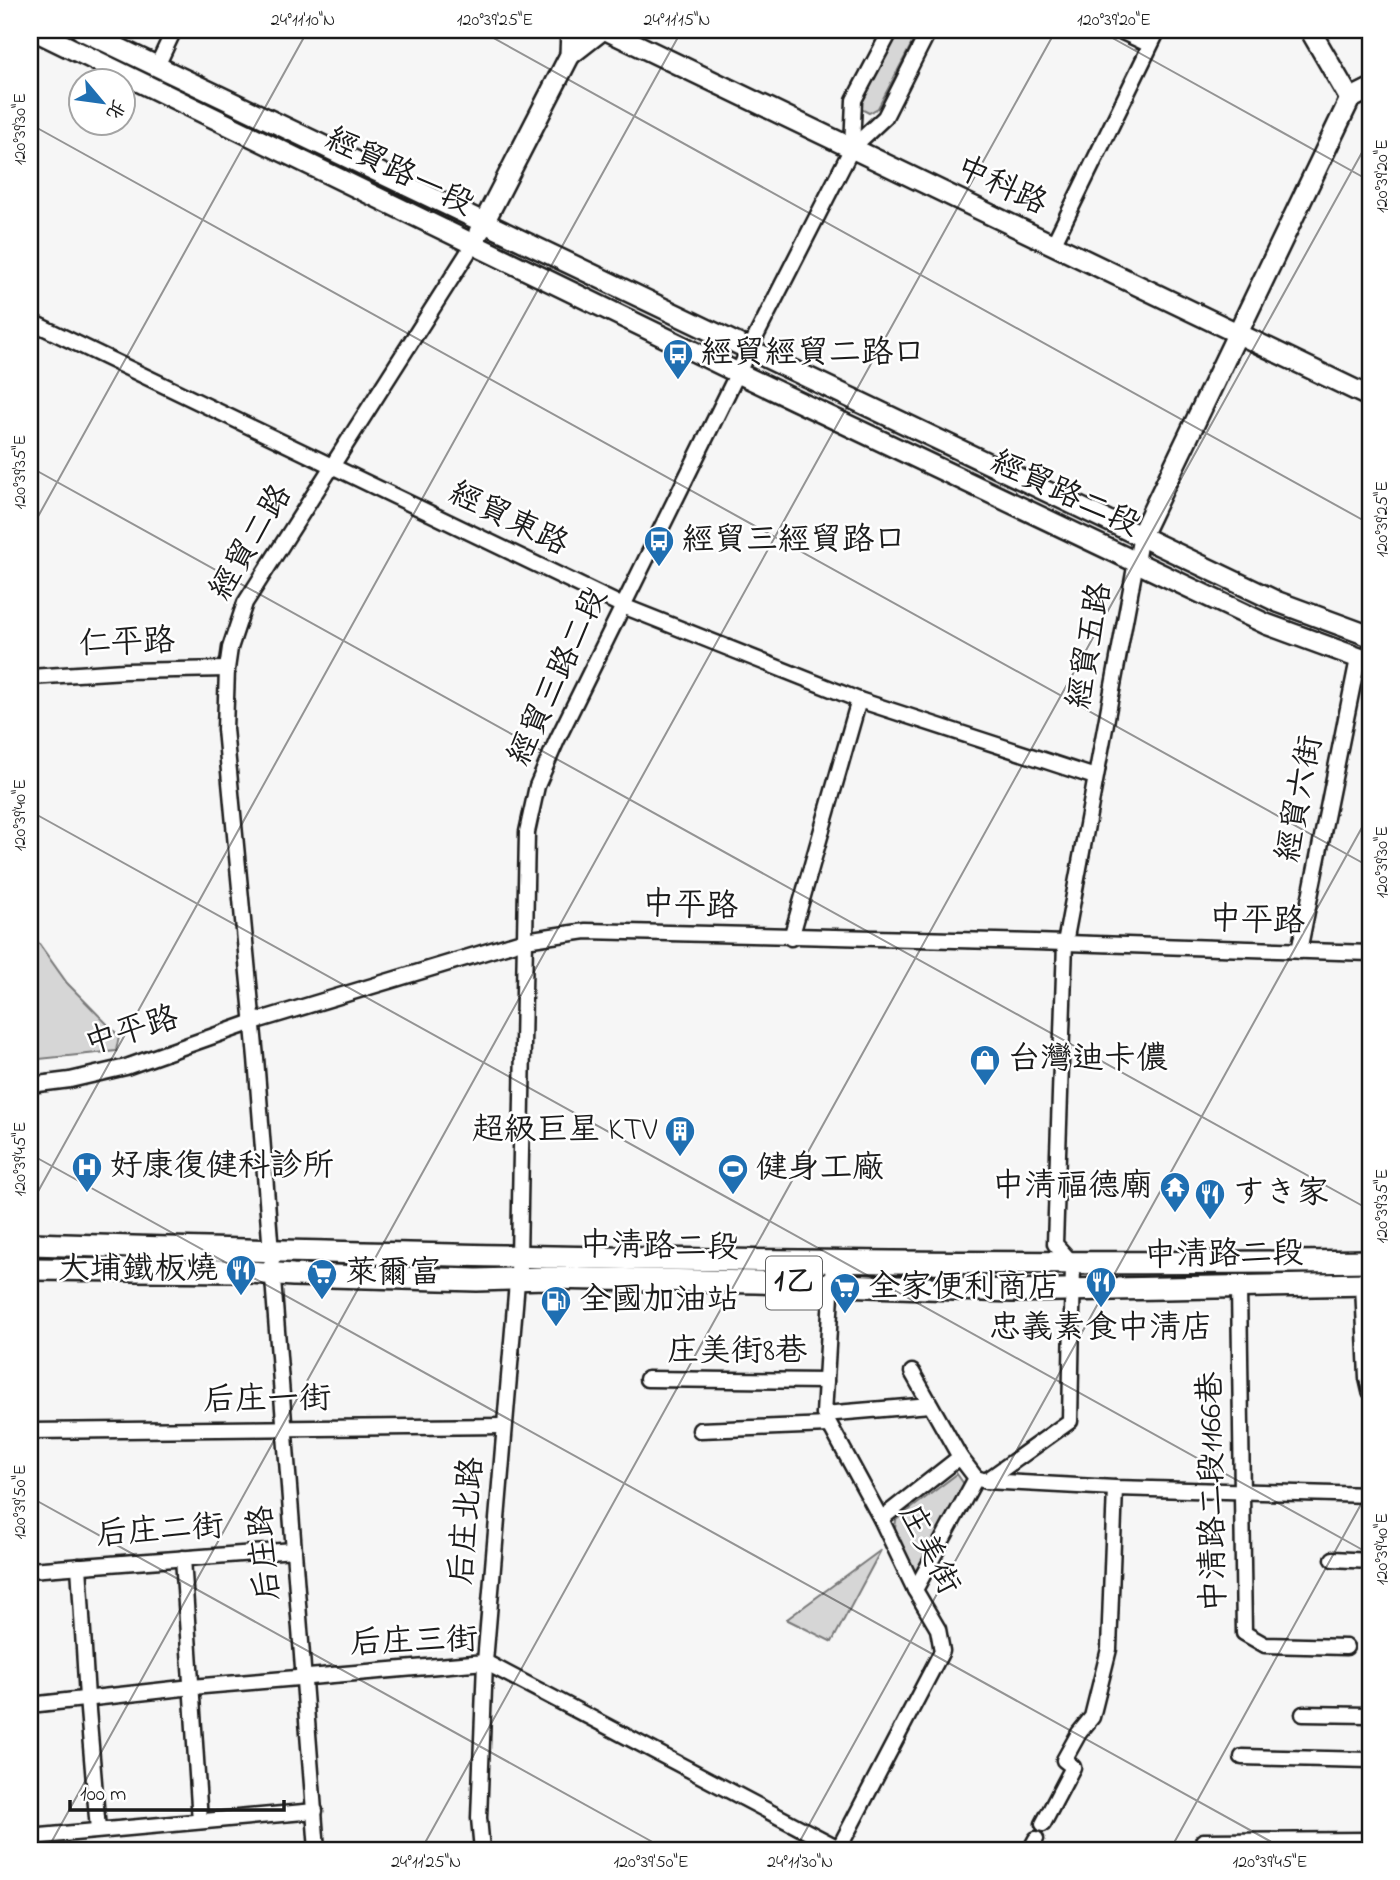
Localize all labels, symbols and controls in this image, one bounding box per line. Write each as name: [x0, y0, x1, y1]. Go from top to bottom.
text: 24°11'10"N: [271, 8, 335, 34]
text: 120°39'25"E: [457, 8, 533, 34]
text: 24°11'15"N: [644, 8, 710, 34]
text: 120°39'20"E: [1077, 8, 1151, 34]
north arrow: [66, 66, 136, 136]
text: 120°39'30"E: [8, 93, 34, 165]
text: 北: [98, 94, 131, 124]
street label: 經貿路一段: [317, 117, 481, 229]
text: 120°39'20"E: [1370, 139, 1396, 213]
street label: 中科路: [948, 145, 1054, 229]
place label: 經貿經貿二路口: [701, 331, 925, 378]
bus stop icon: 經貿經貿二路口: [661, 337, 695, 381]
text: 120°39'35"E: [8, 434, 34, 509]
street label: 經貿路二段: [983, 440, 1147, 550]
street label: 經貿東路: [440, 471, 576, 569]
street label: 經貿二路: [199, 476, 305, 610]
text: 120°39'25"E: [1370, 481, 1396, 557]
place label: 經貿三經貿路口: [682, 518, 906, 565]
bus stop icon: 經貿三經貿路口: [642, 524, 676, 568]
street label: 經貿五路: [1057, 579, 1125, 713]
street label: 經貿三路二段: [497, 580, 621, 774]
street label: 仁平路: [78, 619, 176, 669]
street label: 經貿六街: [1266, 732, 1336, 866]
text: 120°39'40"E: [8, 779, 34, 851]
text: 120°39'30"E: [1370, 826, 1396, 898]
street label: 中平路: [641, 882, 739, 932]
street label: 中平路: [1208, 897, 1306, 947]
street label: 中平路: [79, 995, 185, 1069]
place label: 台灣迪卡儂: [1008, 1037, 1168, 1084]
shop icon: 台灣迪卡儂: [968, 1043, 1002, 1087]
place label: 超級巨星 KTV: [472, 1108, 658, 1155]
building icon: 超級巨星 KTV: [663, 1114, 697, 1158]
text: 120°39'45"E: [8, 1121, 34, 1196]
place label: 好康復健科診所: [110, 1144, 334, 1191]
place label: 健身工廠: [756, 1146, 884, 1193]
hospital icon: 好康復健科診所: [70, 1150, 104, 1194]
sports icon: 健身工廠: [716, 1152, 750, 1196]
place label: 中清福德廟: [992, 1164, 1152, 1211]
text: 120°39'35"E: [1370, 1168, 1396, 1243]
temple icon: 中清福德廟: [1158, 1170, 1192, 1214]
place label: すき家: [1233, 1171, 1329, 1218]
restaurant icon: すき家: [1193, 1177, 1227, 1221]
street label: 中清路二段: [579, 1223, 739, 1273]
street label: 中清路二段: [1144, 1231, 1304, 1281]
place label: 大埔鐵板燒: [58, 1247, 218, 1294]
place label: 萊爾富: [345, 1251, 441, 1298]
restaurant icon: 大埔鐵板燒: [224, 1253, 258, 1297]
road number: 1乙: [766, 1256, 822, 1310]
supermarket icon: 萊爾富: [305, 1257, 339, 1301]
place label: 全家便利商店: [868, 1265, 1060, 1312]
restaurant icon: 忠義素食中清店: [1084, 1265, 1118, 1309]
supermarket icon: 全家便利商店: [828, 1271, 862, 1315]
place label: 全國加油站: [579, 1278, 739, 1325]
fuel station icon: 全國加油站: [539, 1284, 573, 1328]
place label: 忠義素食中清店: [989, 1306, 1213, 1353]
street label: 庄美街8巷: [667, 1329, 807, 1376]
street label: 中清路二段1166巷: [1188, 1371, 1240, 1613]
street label: 后庄一街: [203, 1376, 331, 1426]
street label: 后庄北路: [439, 1455, 497, 1587]
text: 120°39'50"E: [8, 1464, 34, 1540]
street label: 庄美街: [885, 1497, 971, 1603]
street label: 后庄路: [238, 1503, 294, 1603]
street label: 后庄二街: [95, 1504, 225, 1560]
text: 120°39'40"E: [1370, 1513, 1396, 1585]
street label: 后庄三街: [349, 1617, 479, 1669]
scale bar: [70, 1768, 284, 1812]
text: 100 m: [80, 1780, 126, 1810]
text: 24°11'25"N: [391, 1850, 461, 1876]
text: 120°39'50"E: [613, 1850, 689, 1876]
text: 24°11'30"N: [767, 1850, 833, 1876]
text: 120°39'45"E: [1233, 1850, 1308, 1876]

